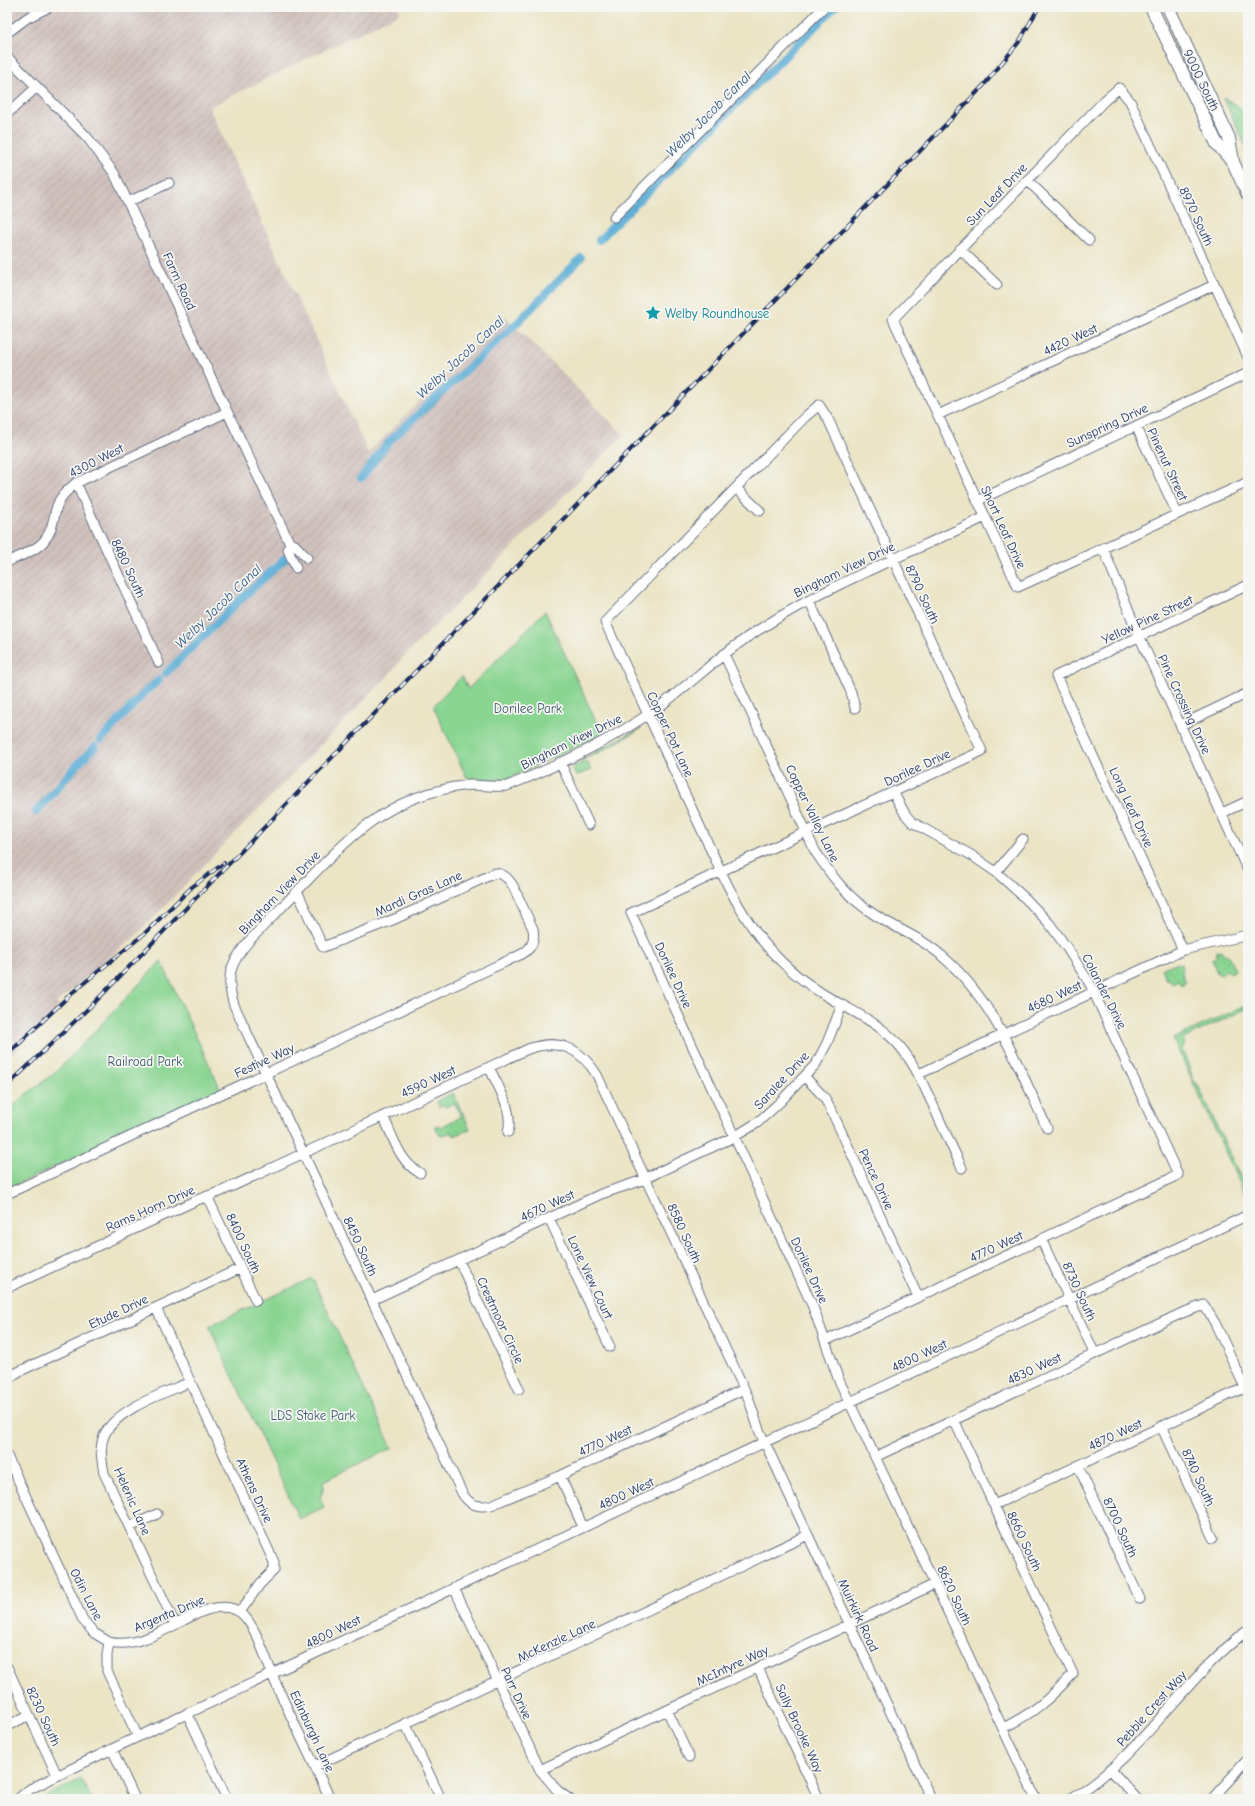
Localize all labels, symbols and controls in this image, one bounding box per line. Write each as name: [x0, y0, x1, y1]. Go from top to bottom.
street label: 9000 South: [1180, 47, 1223, 113]
water label: Welby Jacob Canal: [662, 67, 755, 161]
street label: Sun Leaf Drive: [963, 160, 1030, 229]
street label: 8970 South: [1176, 184, 1217, 248]
street label: Farm Road: [160, 250, 199, 312]
place icon: Welby Roundhouse: [644, 304, 662, 322]
place label: Welby Roundhouse: [665, 306, 770, 321]
water label: Welby Jacob Canal: [413, 312, 508, 402]
street label: 4420 West: [1041, 320, 1101, 358]
street label: Sunspring Drive: [1064, 400, 1151, 451]
street label: Pinenut Street: [1144, 426, 1191, 504]
street label: 4300 West: [67, 440, 127, 481]
street label: Short Leaf Drive: [978, 483, 1030, 571]
street label: 8480 South: [108, 536, 149, 600]
street label: Bingham View Drive: [791, 538, 898, 600]
water label: Welby Jacob Canal: [171, 560, 266, 652]
street label: 8790 South: [902, 562, 943, 626]
street label: Yellow Pine Street: [1099, 591, 1196, 647]
street label: Pine Crossing Drive: [1155, 652, 1214, 757]
street label: Copper Pot Lane: [644, 689, 697, 780]
park label: Dorilee Park: [494, 701, 563, 716]
street label: Bingham View Drive: [518, 710, 625, 772]
street label: Dorilee Drive: [882, 745, 953, 789]
street label: Copper Valley Lane: [782, 762, 843, 865]
street label: Long Leaf Drive: [1106, 765, 1157, 850]
street label: Bingham View Drive: [236, 847, 323, 937]
street label: Mardi Gras Lane: [372, 867, 465, 919]
street label: Dorilee Drive: [652, 940, 696, 1011]
street label: Colander Drive: [1079, 951, 1130, 1032]
street label: 4680 West: [1025, 977, 1085, 1016]
street label: Festive Way: [232, 1040, 297, 1081]
street label: Saralee Drive: [751, 1048, 812, 1112]
park label: Railroad Park: [108, 1054, 183, 1069]
street label: 4590 West: [399, 1062, 459, 1101]
street label: Pence Drive: [856, 1146, 897, 1213]
street label: Rams Horn Drive: [103, 1182, 197, 1235]
street label: 4670 West: [518, 1186, 578, 1224]
street label: 8580 South: [664, 1201, 705, 1265]
street label: 8400 South: [223, 1211, 264, 1276]
street label: 8450 South: [340, 1214, 381, 1278]
street label: 4770 West: [967, 1227, 1026, 1265]
street label: Lone View Court: [565, 1233, 617, 1322]
street label: Dorilee Drive: [788, 1235, 832, 1306]
street label: 8730 South: [1059, 1259, 1100, 1323]
street label: Crestmoor Circle: [474, 1275, 527, 1366]
street label: Etude Drive: [86, 1291, 151, 1332]
street label: 4800 West: [889, 1336, 950, 1375]
street label: 4830 West: [1005, 1349, 1065, 1387]
park label: LDS Stake Park: [270, 1408, 356, 1423]
street label: 4870 West: [1086, 1415, 1146, 1453]
street label: 4770 West: [576, 1421, 635, 1459]
street label: 8740 South: [1179, 1446, 1218, 1508]
street label: Athens Drive: [233, 1455, 276, 1525]
street label: Helenic Lane: [111, 1465, 154, 1538]
street label: 4800 West: [596, 1474, 657, 1513]
street label: 8700 South: [1100, 1495, 1141, 1560]
street label: 8660 South: [1004, 1509, 1045, 1574]
street label: 8620 South: [934, 1563, 975, 1627]
street label: Odin Lane: [67, 1566, 106, 1623]
street label: Muirkirk Road: [835, 1576, 882, 1654]
street label: Argenta Drive: [132, 1592, 207, 1635]
street label: 4800 West: [303, 1611, 364, 1651]
street label: McKenzie Lane: [515, 1616, 598, 1665]
street label: McIntyre Way: [694, 1642, 771, 1689]
street label: Parr Drive: [498, 1665, 535, 1722]
street label: Pebble Crest Way: [1113, 1667, 1189, 1749]
street label: Sally Brooke Way: [772, 1681, 827, 1775]
street label: 8230 South: [23, 1684, 64, 1748]
street label: Edinburgh Lane: [287, 1688, 338, 1775]

